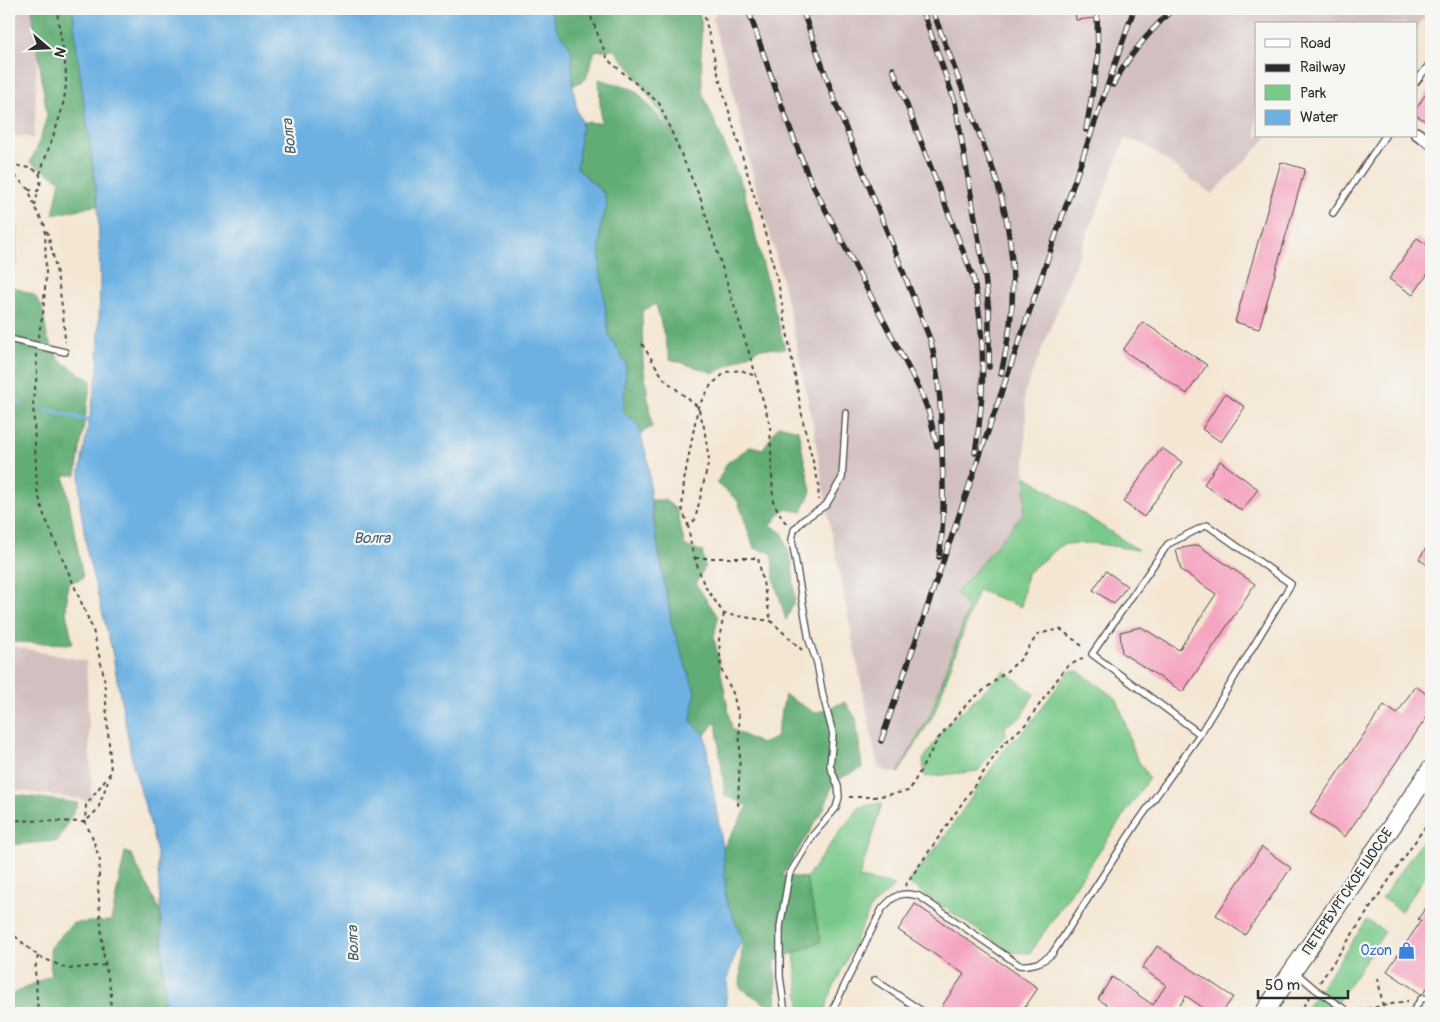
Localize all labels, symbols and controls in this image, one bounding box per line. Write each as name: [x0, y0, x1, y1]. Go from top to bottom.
north arrow: [22, 22, 72, 72]
legend: [1255, 22, 1418, 138]
text: Road: [1300, 34, 1331, 53]
text: N: [50, 45, 69, 59]
text: Railway: [1300, 58, 1346, 77]
text: Park: [1300, 84, 1327, 103]
text: Water: [1300, 108, 1339, 127]
water label: Волга: [278, 117, 301, 156]
water label: Волга: [354, 529, 391, 548]
street label: ПЕТЕРБУРГСКОЕ ШОССЕ: [1299, 825, 1396, 958]
water label: Волга: [343, 924, 364, 963]
shop icon: Ozon: [1396, 940, 1416, 960]
place label: Ozon: [1361, 942, 1392, 959]
scale bar: [1258, 967, 1348, 999]
text: 50 m: [1265, 976, 1300, 995]

